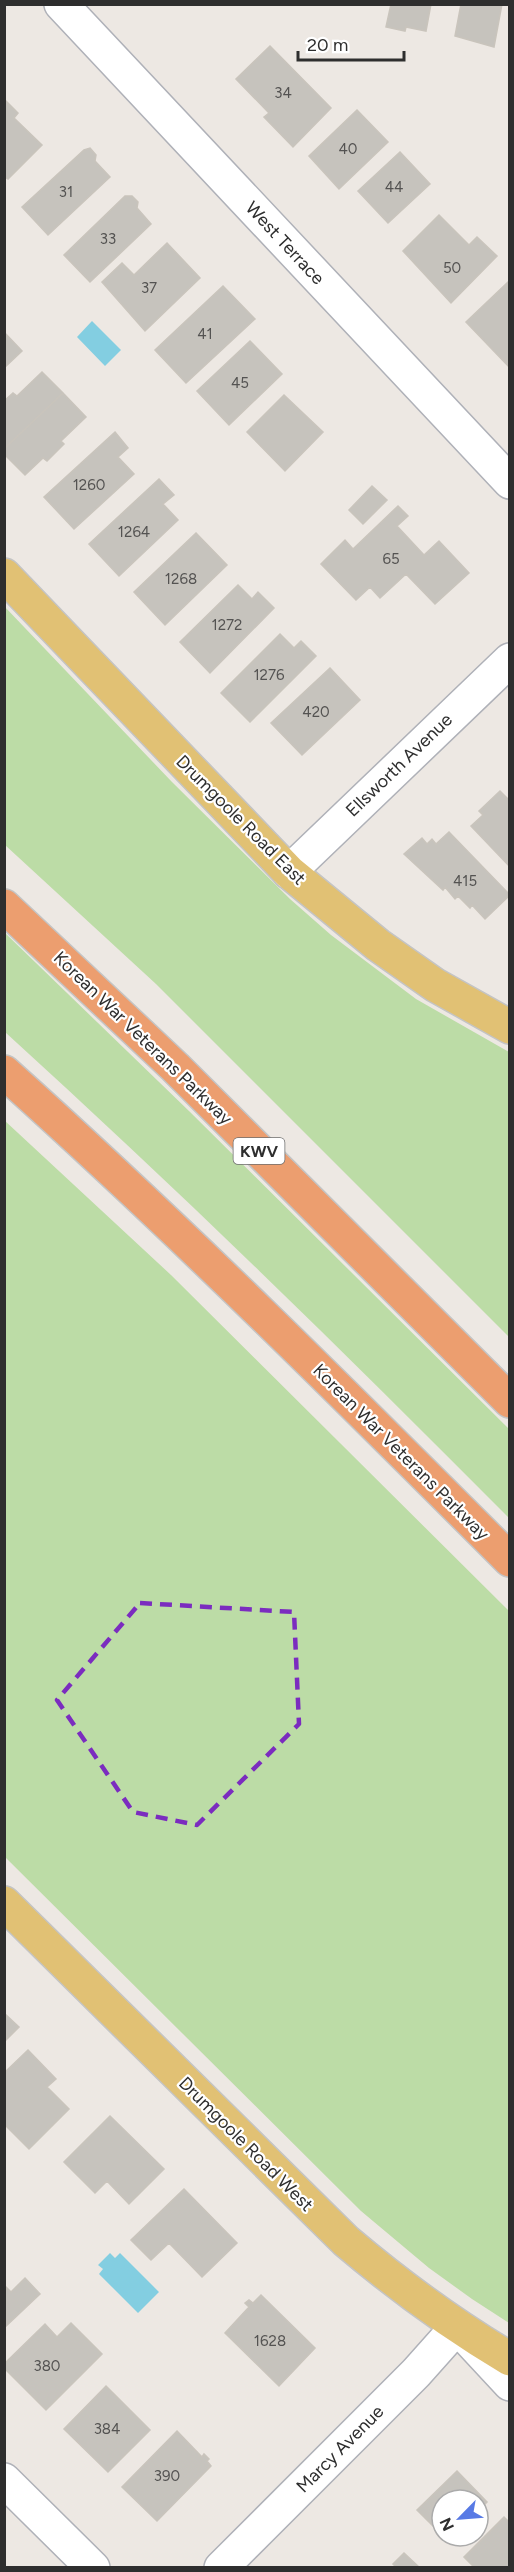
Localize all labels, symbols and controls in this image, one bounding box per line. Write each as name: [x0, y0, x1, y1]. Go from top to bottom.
scale bar: [298, 24, 404, 62]
text: 20 m: [307, 34, 348, 56]
house number: 34: [274, 84, 292, 102]
house number: 40: [339, 140, 357, 158]
house number: 44: [385, 178, 403, 196]
house number: 31: [59, 183, 73, 201]
street label: West Terrace: [241, 197, 329, 289]
house number: 33: [100, 230, 116, 248]
house number: 50: [443, 259, 461, 277]
house number: 37: [141, 279, 157, 297]
house number: 41: [197, 325, 213, 343]
house number: 45: [231, 374, 249, 392]
house number: 1260: [73, 476, 105, 494]
house number: 1264: [118, 523, 150, 541]
house number: 65: [382, 550, 400, 568]
house number: 1268: [165, 570, 197, 588]
house number: 1272: [211, 616, 243, 634]
house number: 1276: [253, 666, 285, 684]
house number: 420: [302, 703, 330, 721]
street label: Ellsworth Avenue: [341, 709, 457, 821]
street label: Drumgoole Road East: [172, 751, 311, 890]
house number: 415: [453, 872, 477, 890]
street label: Korean War Veterans Parkway: [49, 947, 237, 1130]
road number: KWV: [234, 1138, 284, 1164]
street label: Korean War Veterans Parkway: [308, 1359, 494, 1545]
street label: Drumgoole Road West: [174, 2072, 318, 2216]
house number: 1628: [254, 2332, 286, 2350]
house number: 380: [34, 2357, 61, 2375]
street label: Marcy Avenue: [292, 2401, 388, 2497]
house number: 384: [94, 2420, 120, 2438]
house number: 390: [154, 2467, 180, 2485]
north arrow: [430, 2488, 490, 2548]
text: N: [436, 2515, 458, 2534]

